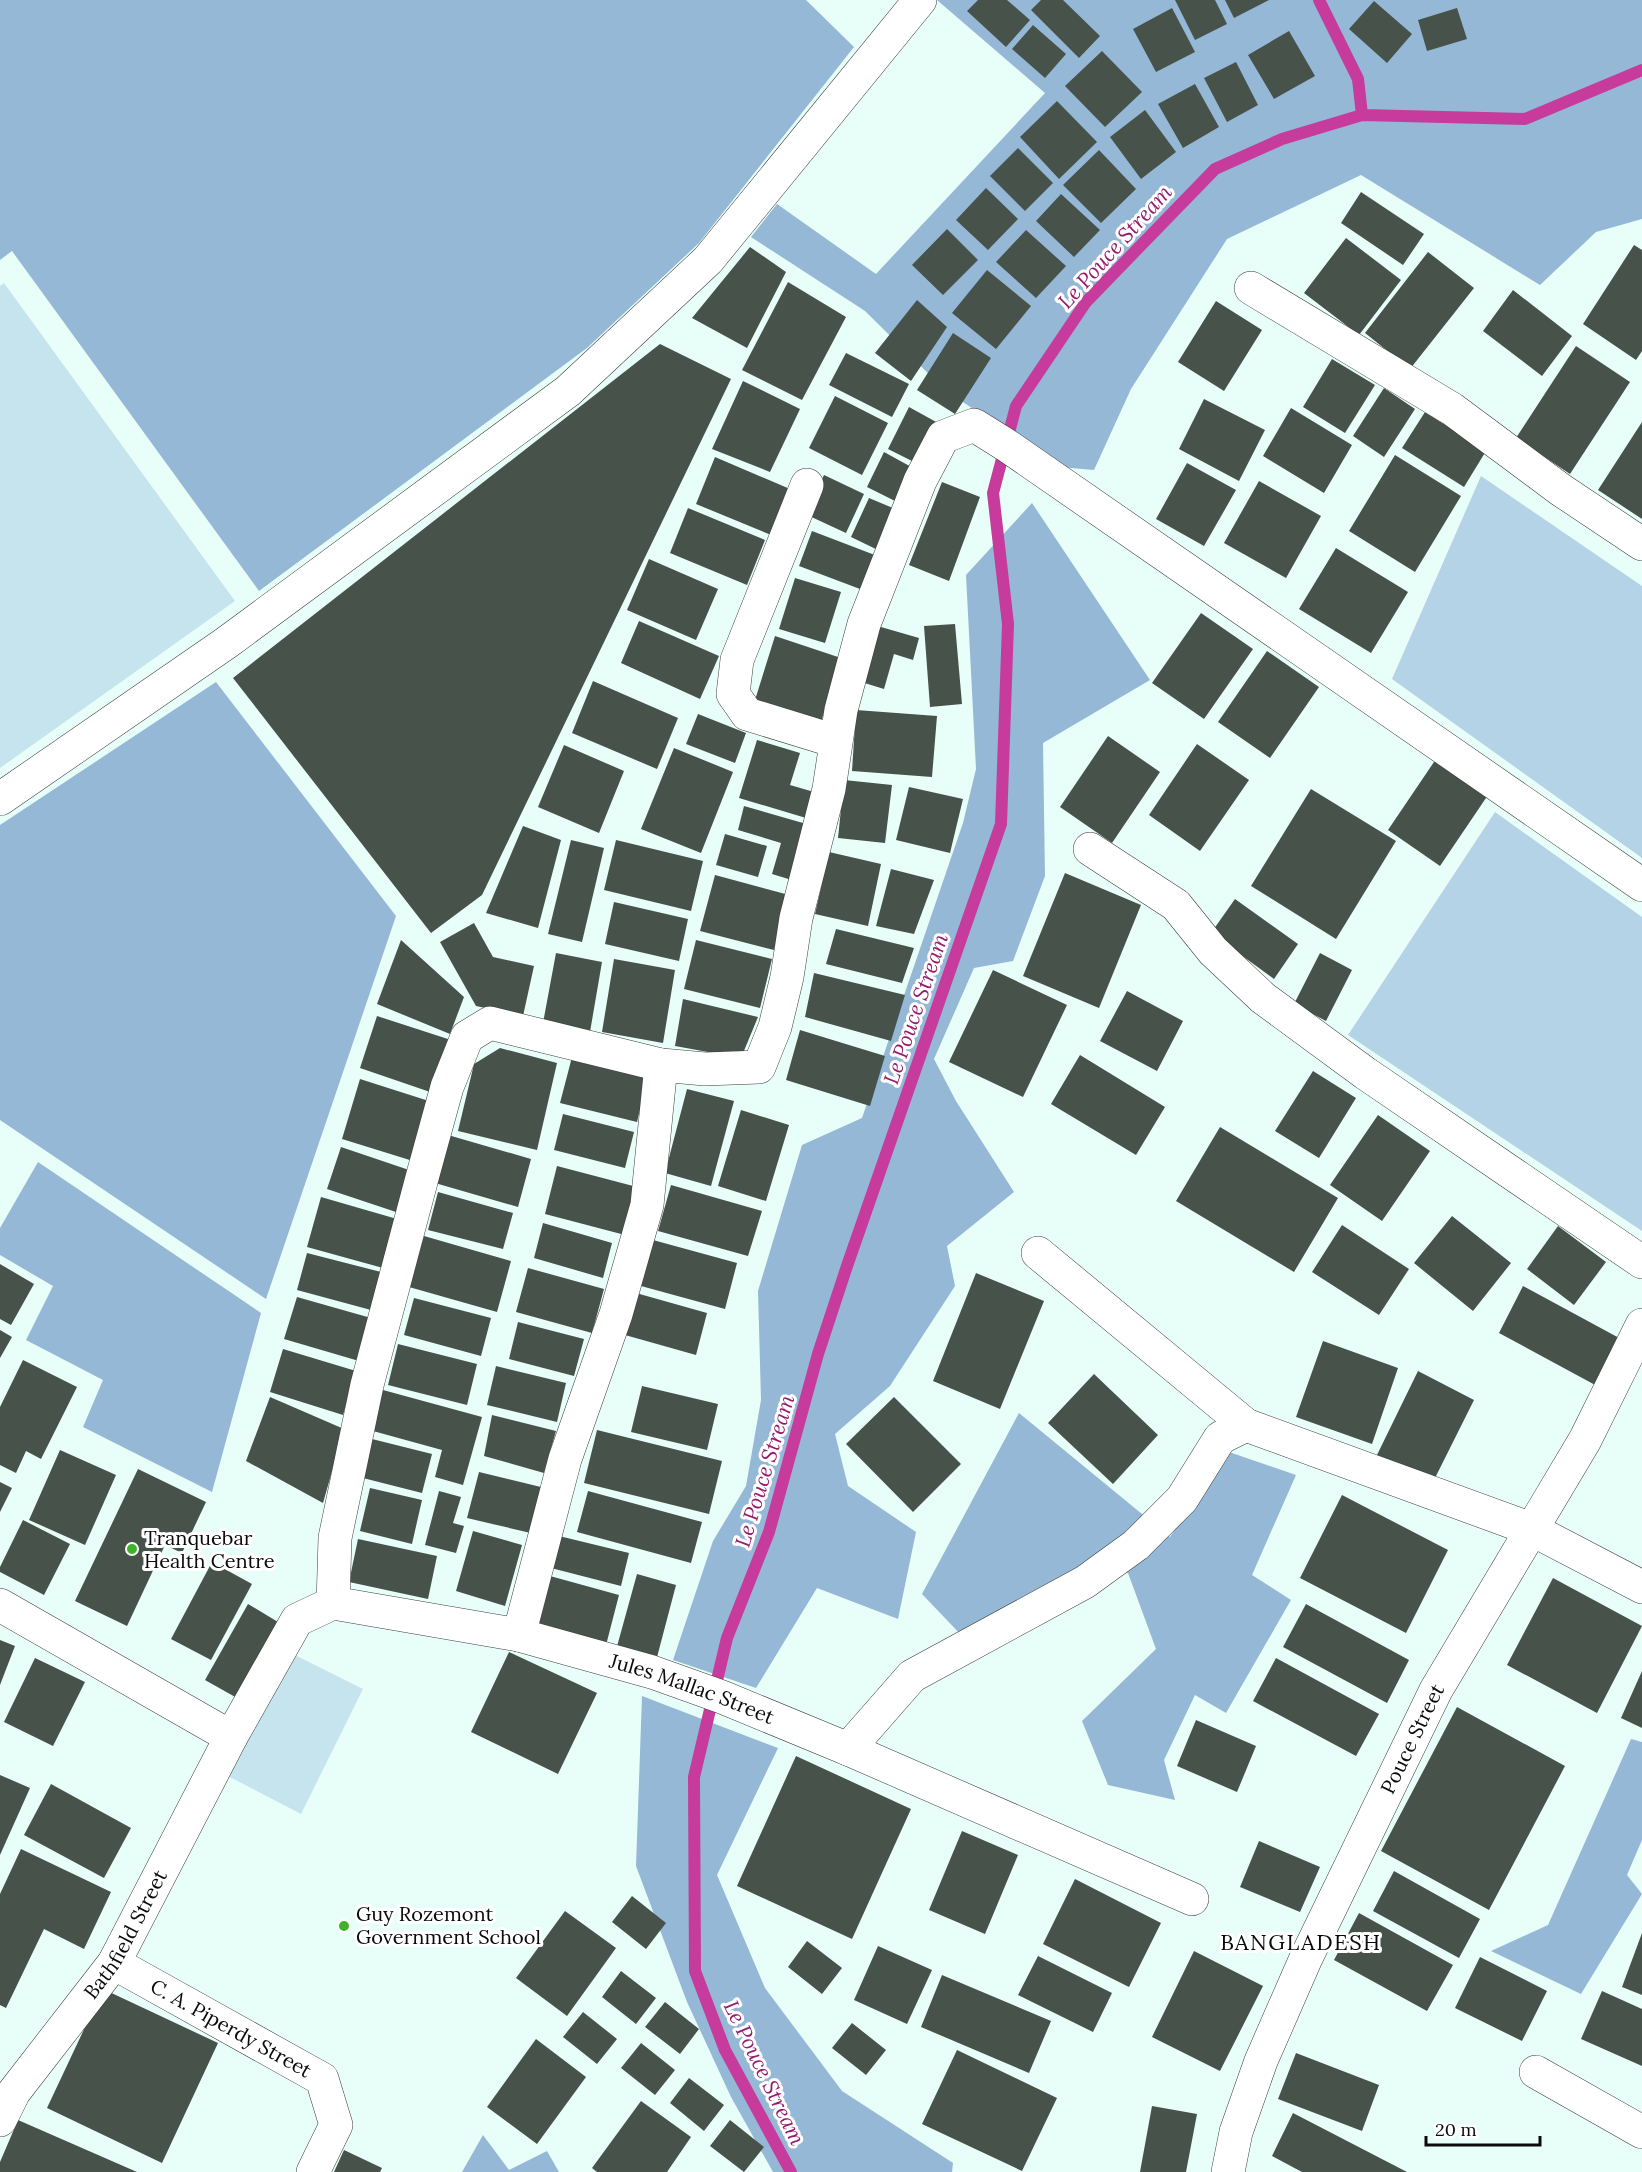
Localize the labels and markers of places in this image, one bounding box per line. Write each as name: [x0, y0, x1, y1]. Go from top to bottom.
place label: Tranquebar Health Centre: [144, 1525, 275, 1573]
marker: Tranquebar Health Centre: [125, 1542, 139, 1556]
place label: Guy Rozemont Government School: [356, 1901, 541, 1949]
marker: Guy Rozemont Government School: [337, 1919, 351, 1933]

